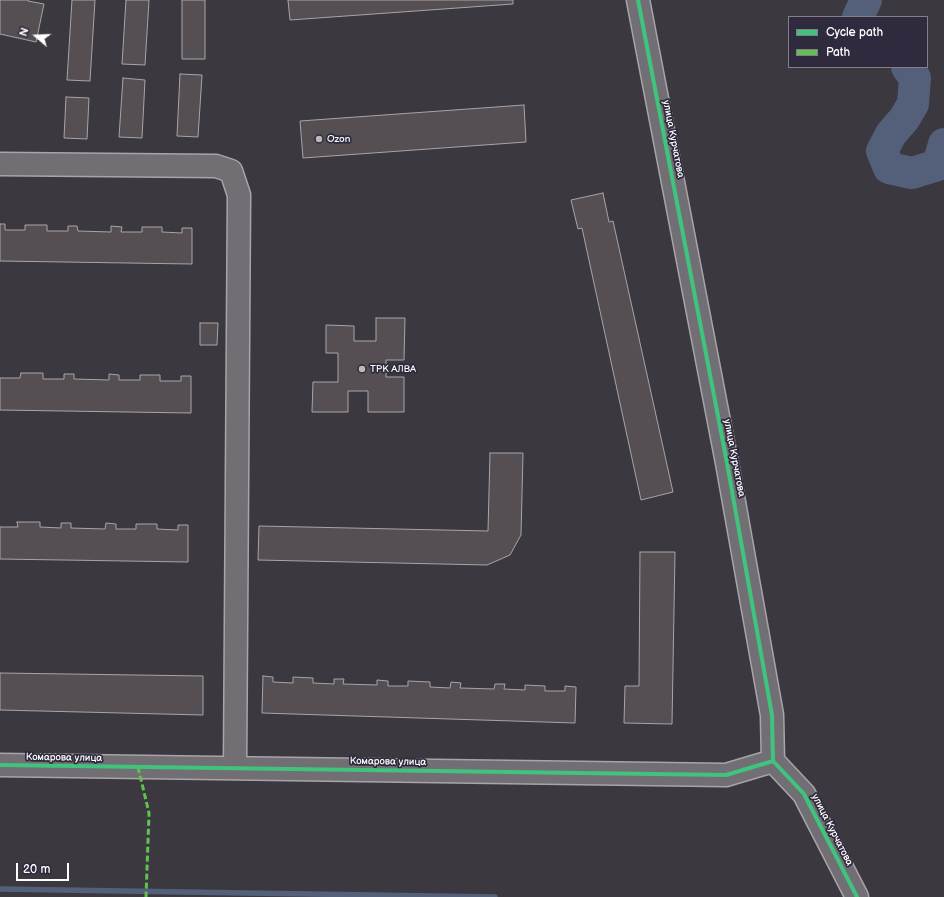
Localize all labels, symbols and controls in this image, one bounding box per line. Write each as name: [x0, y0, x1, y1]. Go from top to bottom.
north arrow: [16, 16, 56, 56]
legend: [788, 16, 928, 68]
text: Cycle path: [826, 25, 883, 40]
text: N: [17, 26, 32, 38]
text: Path: [826, 45, 850, 60]
street label: улица Курчатова: [660, 99, 686, 179]
place label: Ozon: [327, 133, 350, 145]
marker: Ozon: [314, 134, 324, 144]
place label: ТРК АЛВА: [370, 363, 416, 375]
marker: ТРК АЛВА: [357, 364, 367, 374]
street label: улица Курчатова: [721, 418, 747, 498]
street label: Комарова улица: [26, 751, 102, 765]
street label: Комарова улица: [350, 755, 426, 769]
street label: улица Курчатова: [809, 792, 855, 868]
scale bar: [18, 855, 71, 881]
text: 20 m: [23, 862, 50, 877]

